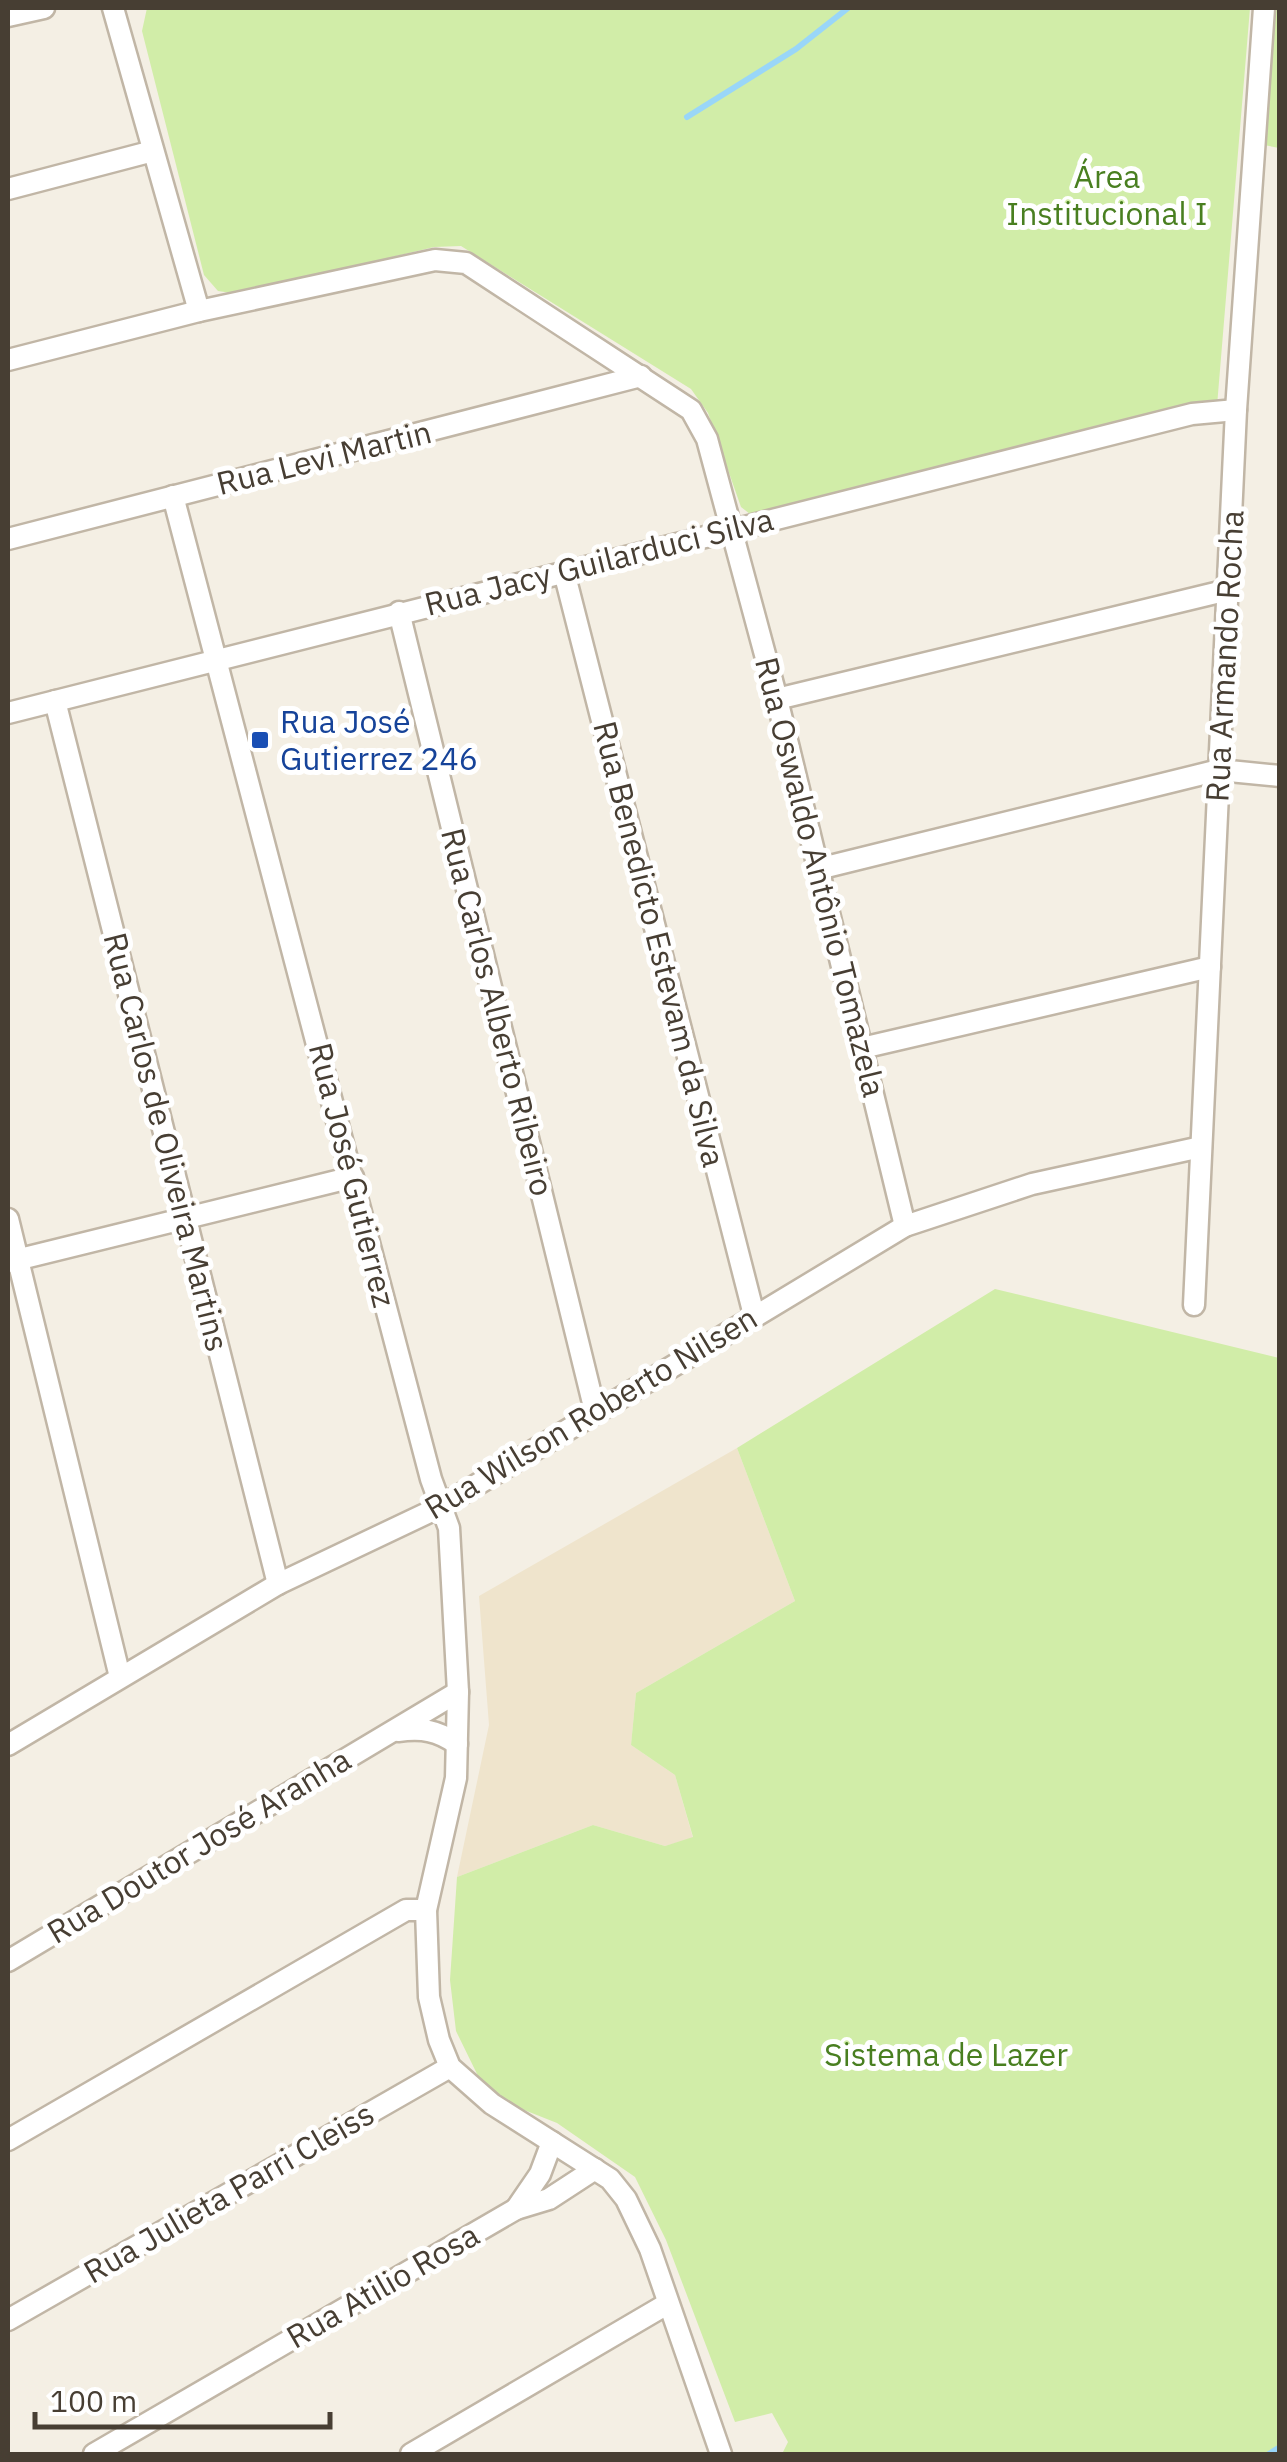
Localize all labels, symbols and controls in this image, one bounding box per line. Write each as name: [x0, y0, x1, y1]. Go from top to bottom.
park label: Área Institucional I: [1006, 155, 1208, 234]
street label: Rua Levi Martin: [212, 410, 436, 504]
street label: Rua Jacy Guilarduci Silva: [420, 497, 778, 625]
street label: Rua Armando Rocha: [1195, 509, 1253, 803]
street label: Rua Oswaldo Antônio Tomazela: [746, 652, 896, 1101]
place label: Rua José Gutierrez 246: [280, 700, 478, 779]
street label: Rua Benedicto Estevam da Silva: [584, 717, 736, 1171]
marker: Rua José Gutierrez 246: [249, 729, 271, 751]
street label: Rua Carlos Alberto Ribeiro: [432, 823, 564, 1200]
street label: Rua Carlos de Oliveira Martins: [95, 928, 239, 1355]
street label: Rua José Gutierrez: [300, 1038, 406, 1311]
street label: Rua Wilson Roberto Nilsen: [416, 1296, 765, 1528]
street label: Rua Doutor José Aranha: [39, 1738, 358, 1952]
park label: Sistema de Lazer: [824, 2033, 1068, 2075]
street label: Rua Julieta Parri Cleiss: [76, 2092, 381, 2292]
street label: Rua Atilio Rosa: [279, 2213, 486, 2357]
scale bar: [35, 2367, 330, 2429]
text: 100 m: [50, 2381, 137, 2420]

